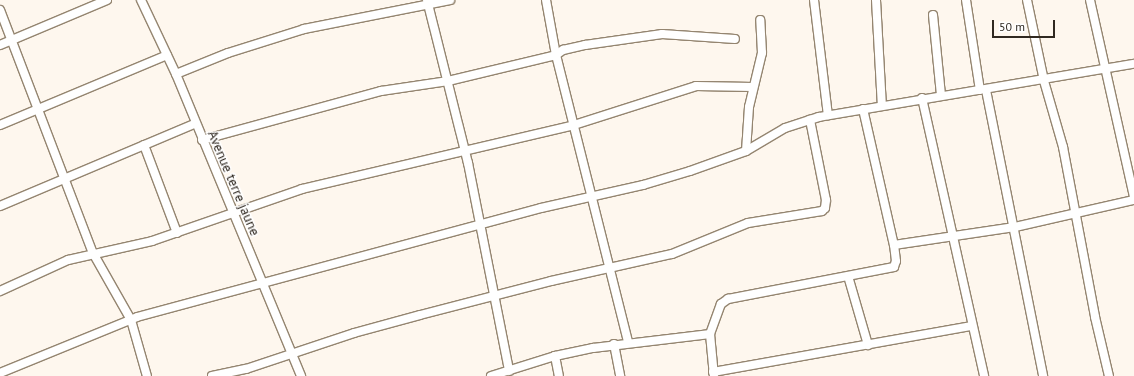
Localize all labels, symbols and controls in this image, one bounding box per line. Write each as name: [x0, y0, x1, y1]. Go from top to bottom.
scale bar: [994, 12, 1057, 38]
text: 50 m: [999, 19, 1025, 34]
street label: Avenue terre jaune: [204, 128, 264, 238]

